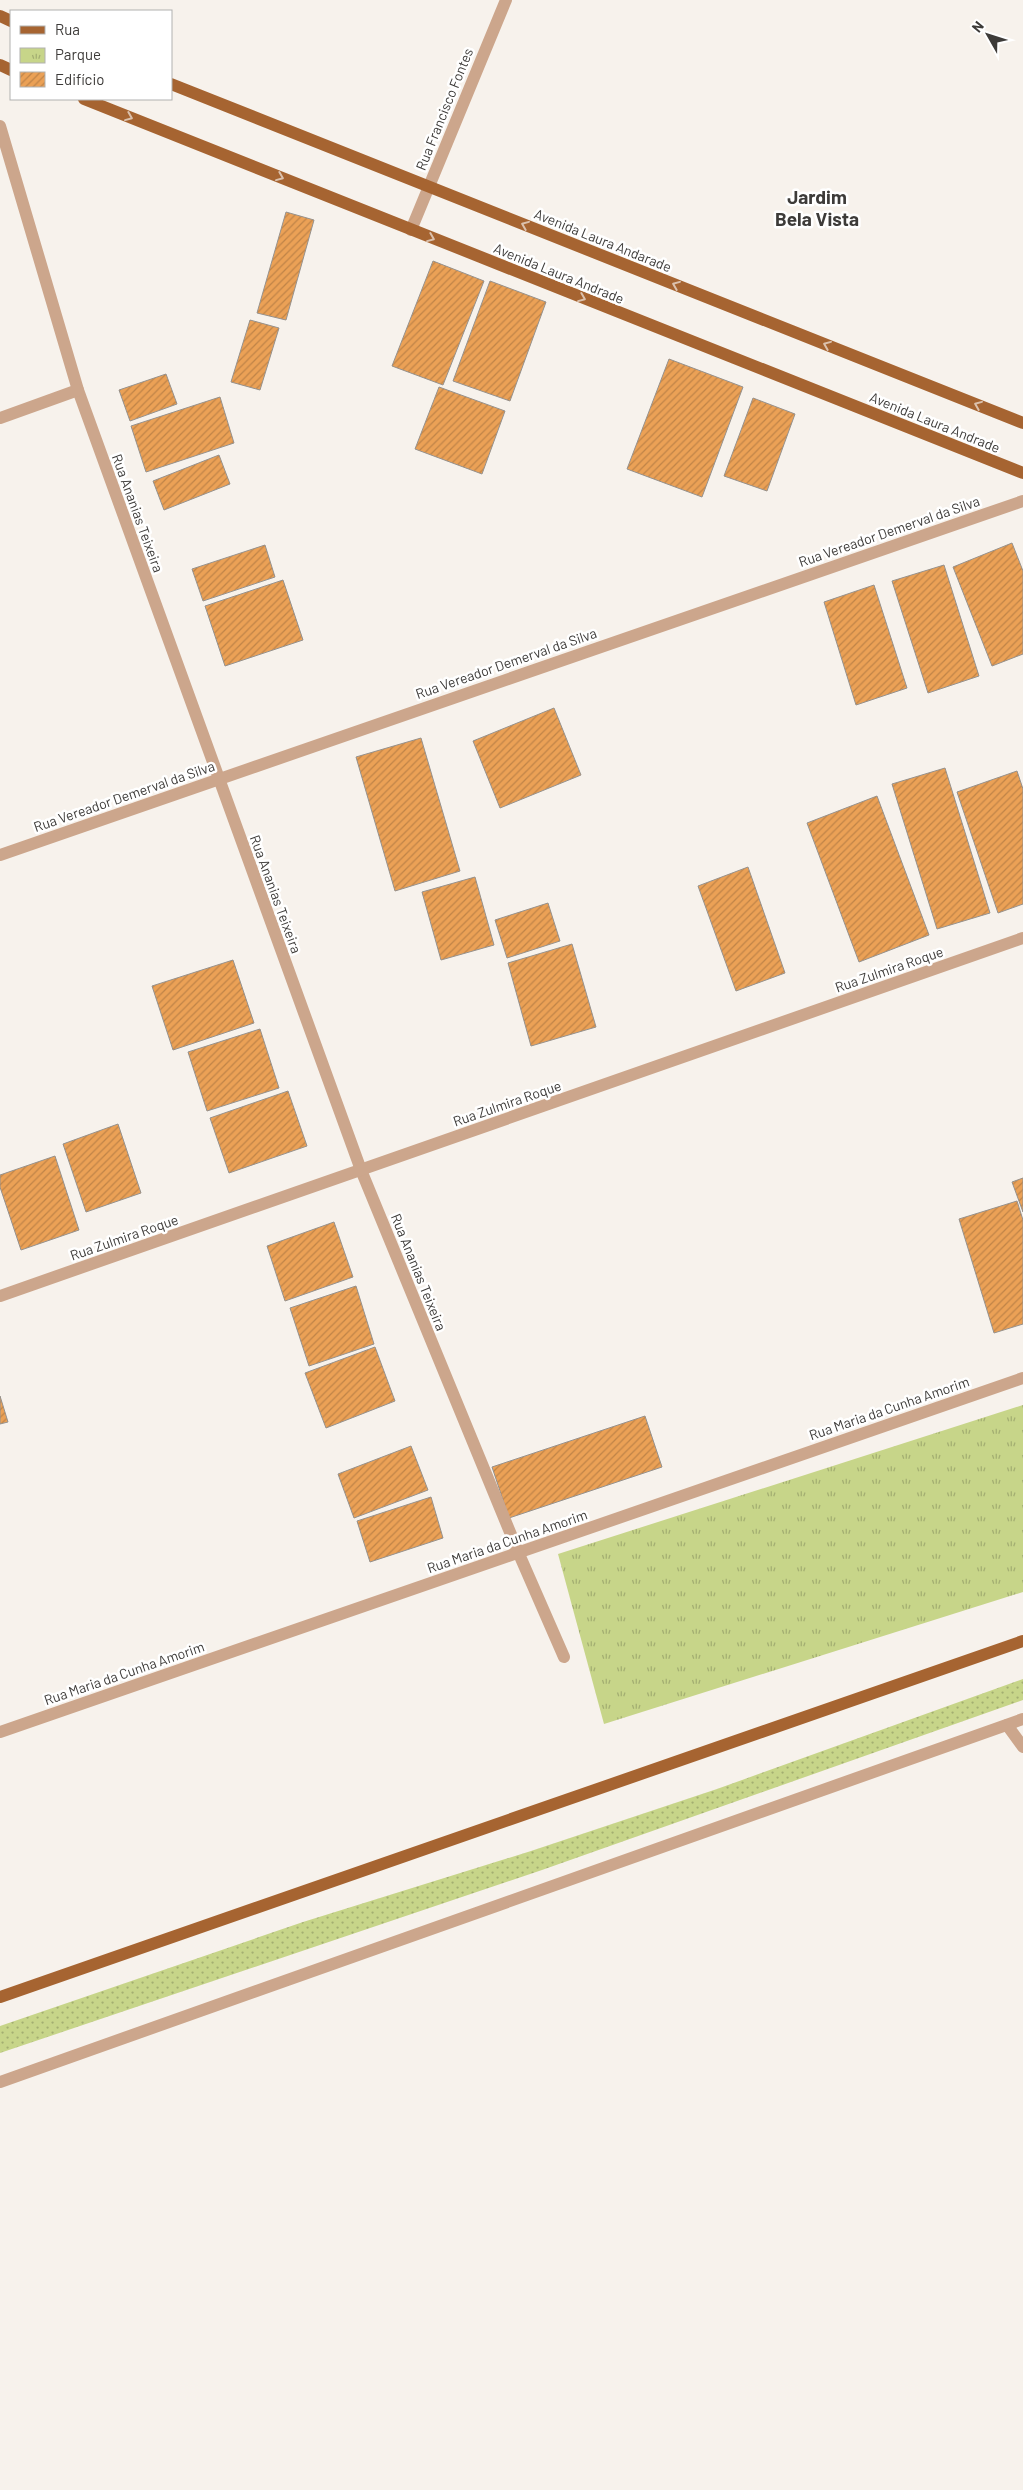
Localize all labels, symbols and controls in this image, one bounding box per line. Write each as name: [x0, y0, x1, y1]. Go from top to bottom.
legend: [10, 10, 172, 100]
north arrow: [963, 10, 1013, 60]
text: N: [968, 18, 987, 35]
text: Rua: [55, 20, 80, 38]
text: Parque: [55, 45, 101, 63]
street label: Rua Francisco Fontes: [412, 45, 476, 173]
text: Edifício: [55, 70, 104, 88]
one-way arrow: [125, 111, 133, 121]
one-way arrow: [275, 171, 284, 182]
district label: Jardim Bela Vista: [775, 185, 859, 230]
street label: Avenida Laura Andarade: [532, 205, 674, 275]
one-way arrow: [521, 221, 530, 231]
one-way arrow: [426, 232, 435, 242]
street label: Avenida Laura Andrade: [491, 239, 627, 307]
one-way arrow: [672, 281, 681, 291]
one-way arrow: [577, 292, 586, 302]
one-way arrow: [823, 341, 832, 351]
street label: Avenida Laura Andrade: [867, 388, 1003, 456]
one-way arrow: [974, 401, 983, 412]
street label: Rua Ananias Teixeira: [109, 452, 167, 574]
street label: Rua Vereador Demerval da Silva: [796, 492, 982, 570]
street label: Rua Vereador Demerval da Silva: [413, 624, 599, 702]
street label: Rua Vereador Demerval da Silva: [31, 757, 217, 835]
street label: Rua Ananias Teixeira: [247, 833, 305, 955]
street label: Rua Zulmira Roque: [833, 942, 945, 996]
street label: Rua Zulmira Roque: [451, 1076, 563, 1130]
street label: Rua Zulmira Roque: [68, 1210, 180, 1264]
street label: Rua Ananias Teixeira: [388, 1211, 450, 1333]
street label: Rua Maria da Cunha Amorim: [807, 1373, 971, 1443]
street label: Rua Maria da Cunha Amorim: [425, 1506, 589, 1576]
street label: Rua Maria da Cunha Amorim: [42, 1638, 206, 1708]

